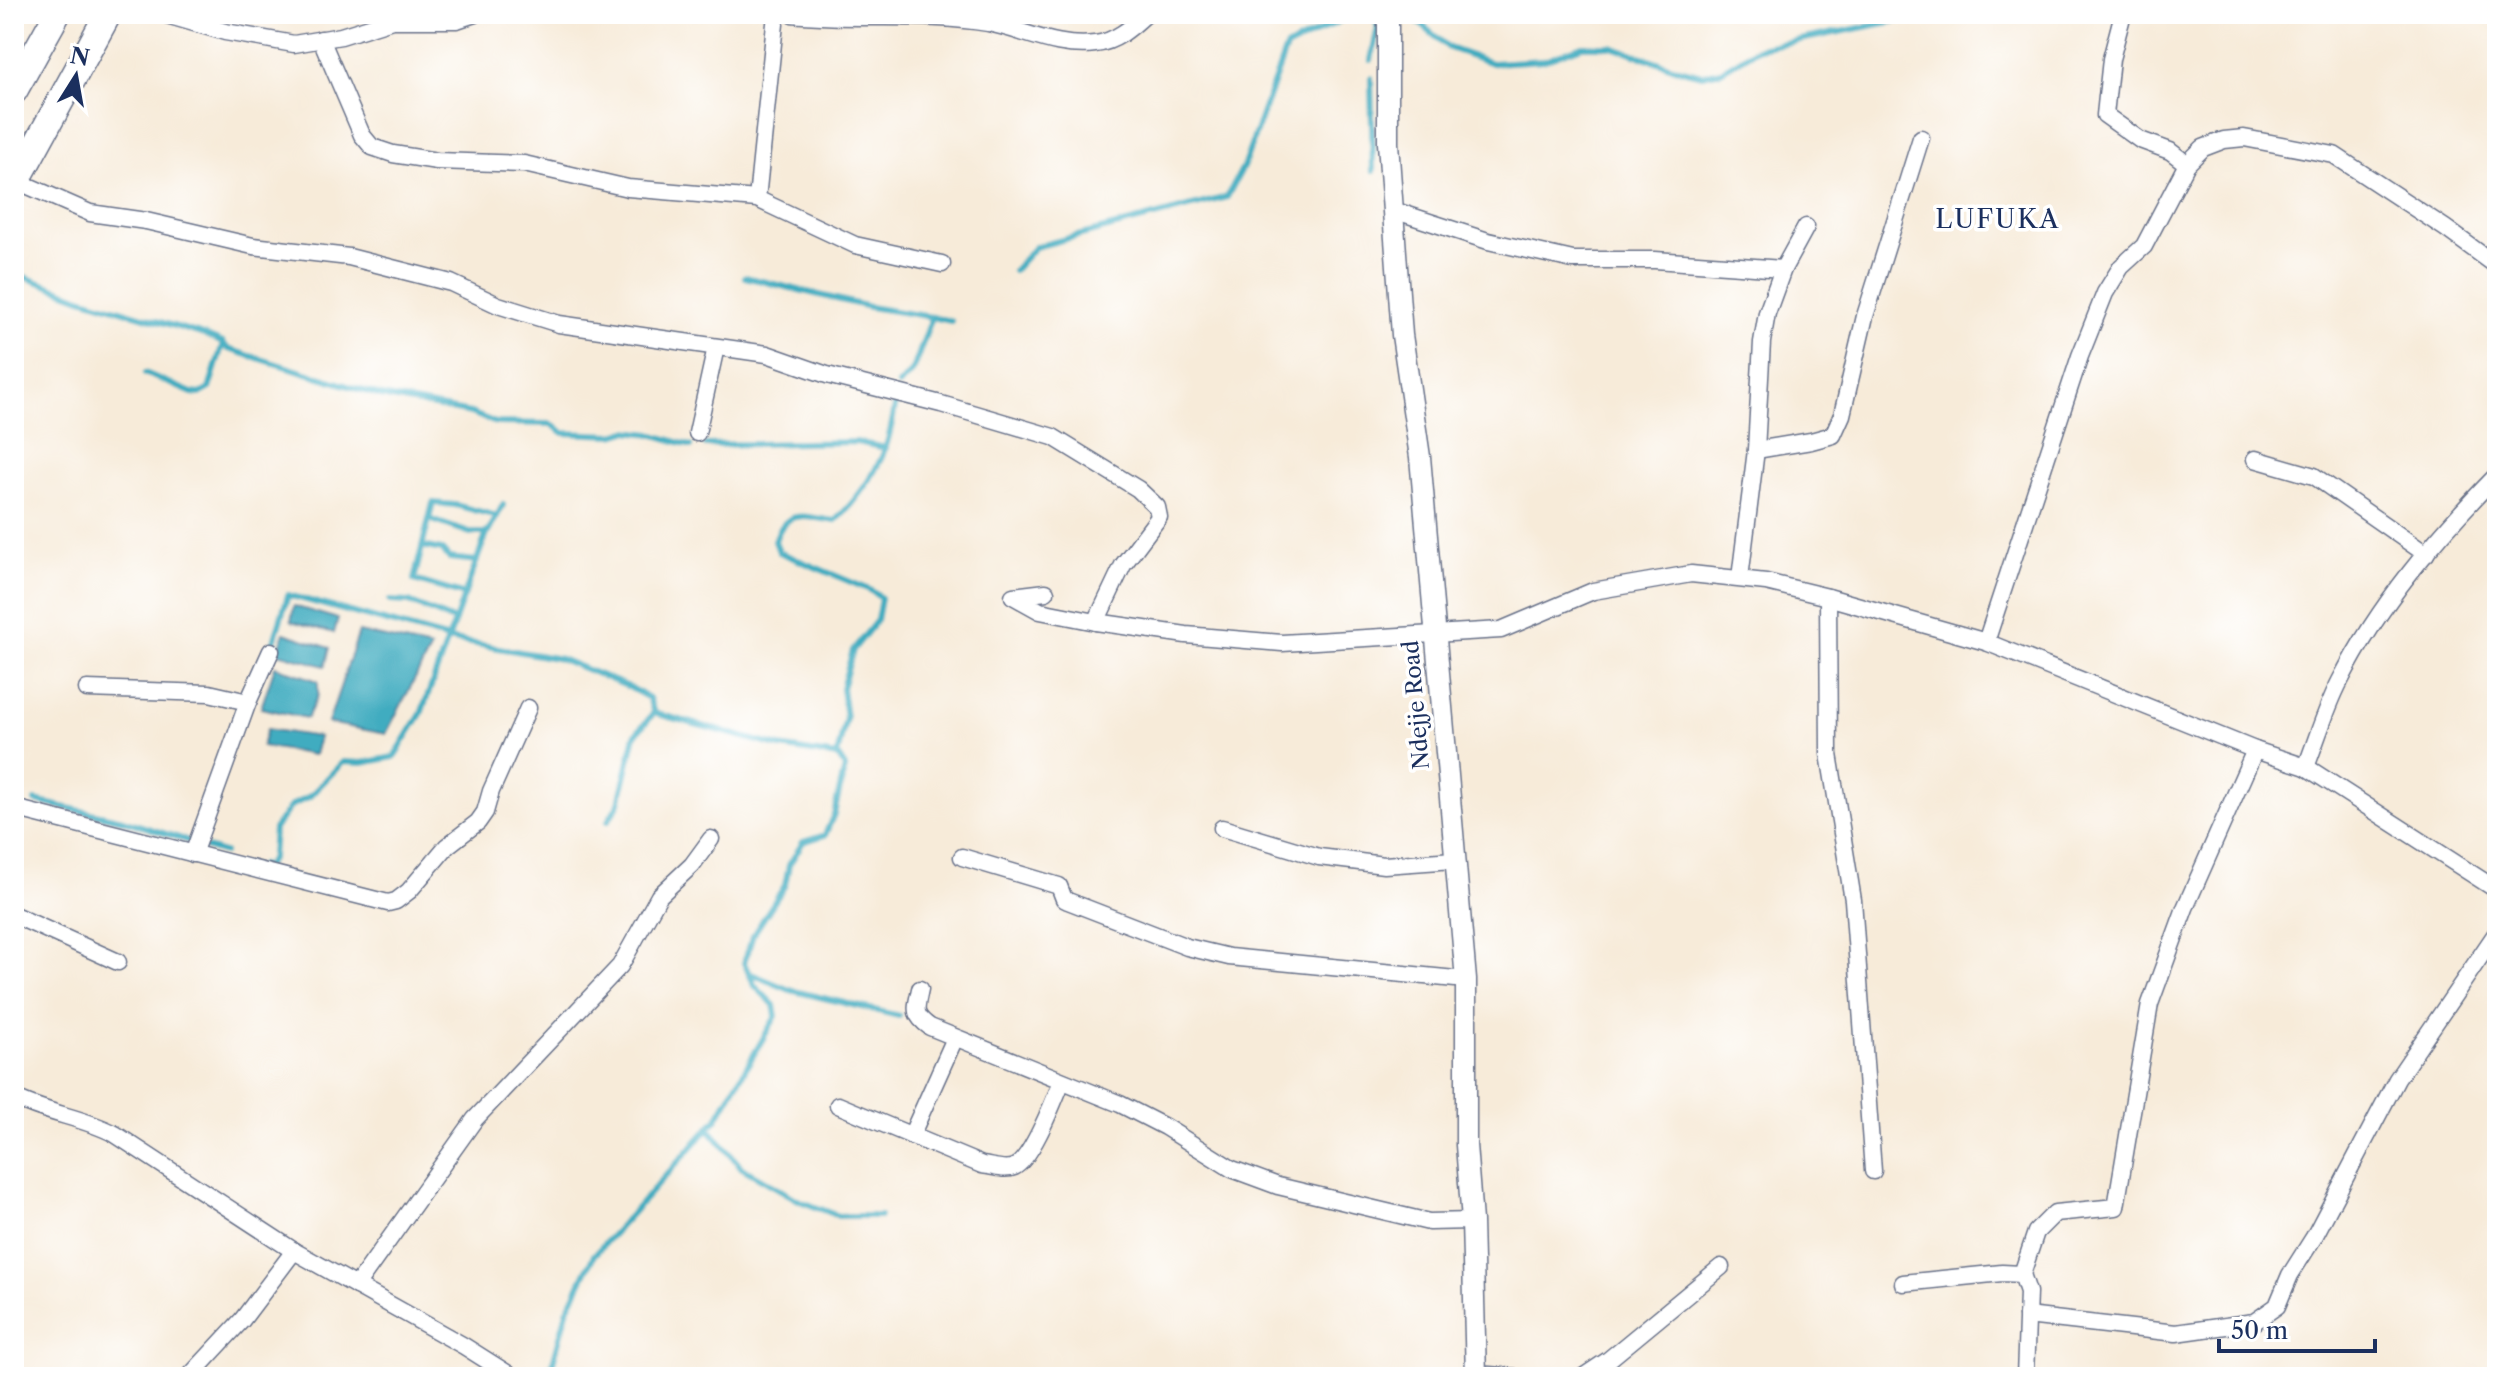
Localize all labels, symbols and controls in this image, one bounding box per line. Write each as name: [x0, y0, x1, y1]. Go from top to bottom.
north arrow: [36, 36, 116, 116]
text: N: [68, 42, 92, 72]
district label: LUFUKA: [1935, 203, 2061, 235]
street label: Ndejje Road: [1397, 639, 1435, 771]
scale bar: [2219, 1303, 2375, 1353]
text: 50 m: [2231, 1316, 2288, 1345]

